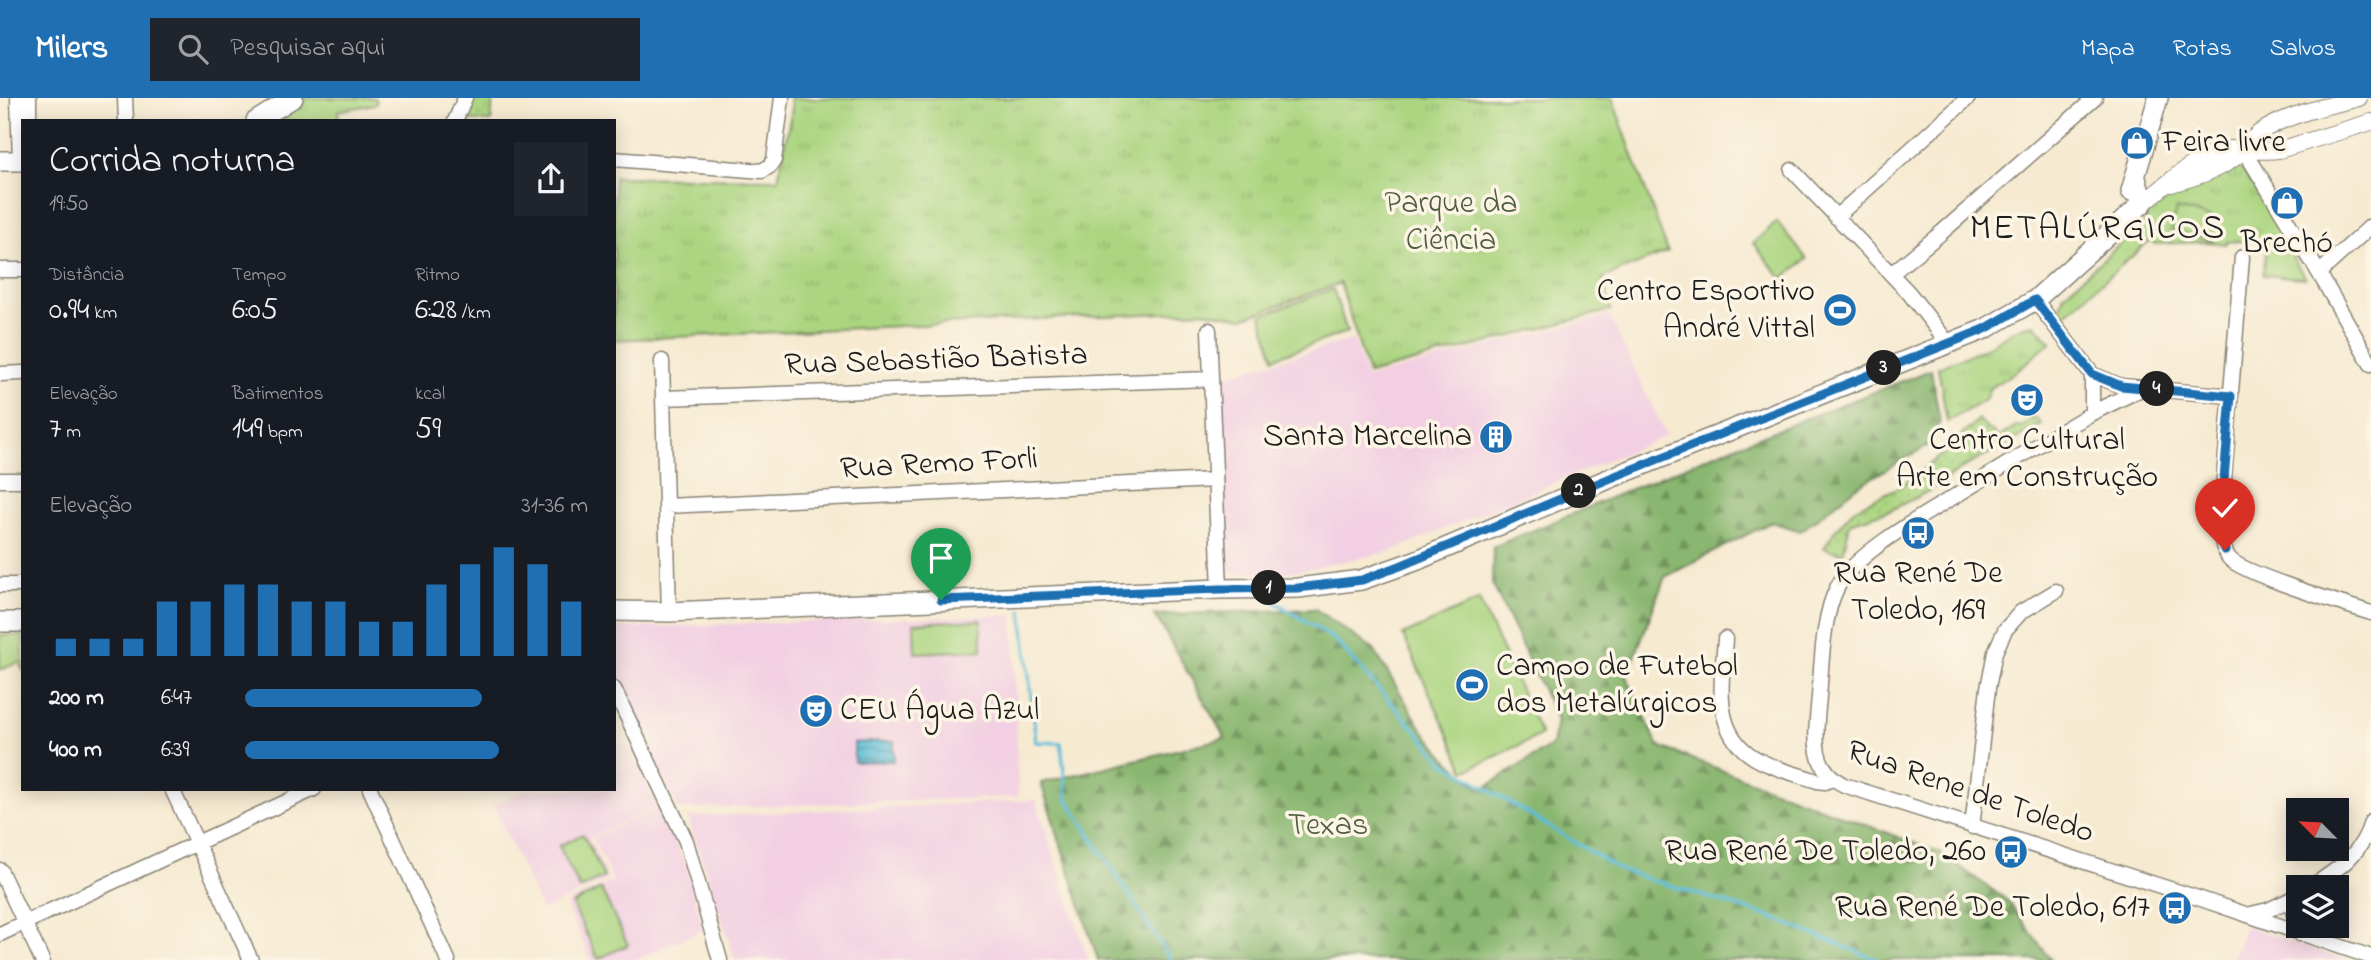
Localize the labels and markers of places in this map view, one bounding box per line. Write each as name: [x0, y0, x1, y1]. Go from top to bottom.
place label: Feira livre: [2161, 120, 2286, 167]
shop icon: Feira livre: [2118, 124, 2156, 162]
shop icon: Brechó: [2268, 184, 2306, 222]
place label: Brechó: [2240, 221, 2333, 268]
place label: Centro Esportivo André Vittal: [1597, 269, 1815, 353]
sports icon: Centro Esportivo André Vittal: [1821, 291, 1859, 329]
pin: 3: [1867, 350, 1902, 386]
pin: 4: [2140, 372, 2174, 406]
theatre icon: Centro Cultural Arte em Construção: [2008, 381, 2046, 419]
place label: Santa Marcelina: [1263, 414, 1472, 461]
building icon: Santa Marcelina: [1477, 418, 1515, 456]
place label: Centro Cultural Arte em Construção: [1896, 418, 2158, 502]
pin: 2: [1562, 474, 1596, 508]
pin: [2195, 478, 2255, 550]
bus stop icon: Rua René De Toledo, 169: [1899, 514, 1937, 552]
pin: [911, 528, 971, 600]
place label: Rua René De Toledo, 169: [1833, 551, 2003, 635]
pin: 1: [1252, 570, 1286, 606]
place label: Campo de Futebol dos Metalúrgicos: [1496, 644, 1738, 728]
sports icon: Campo de Futebol dos Metalúrgicos: [1453, 666, 1491, 704]
place label: CEU Água Azul: [840, 688, 1040, 735]
theatre icon: CEU Água Azul: [797, 692, 835, 730]
place label: Rua René De Toledo, 260: [1664, 829, 1986, 876]
bus stop icon: Rua René De Toledo, 260: [1992, 833, 2030, 871]
place label: Rua René De Toledo, 617: [1835, 885, 2150, 932]
bus stop icon: Rua René De Toledo, 617: [2156, 889, 2194, 927]

